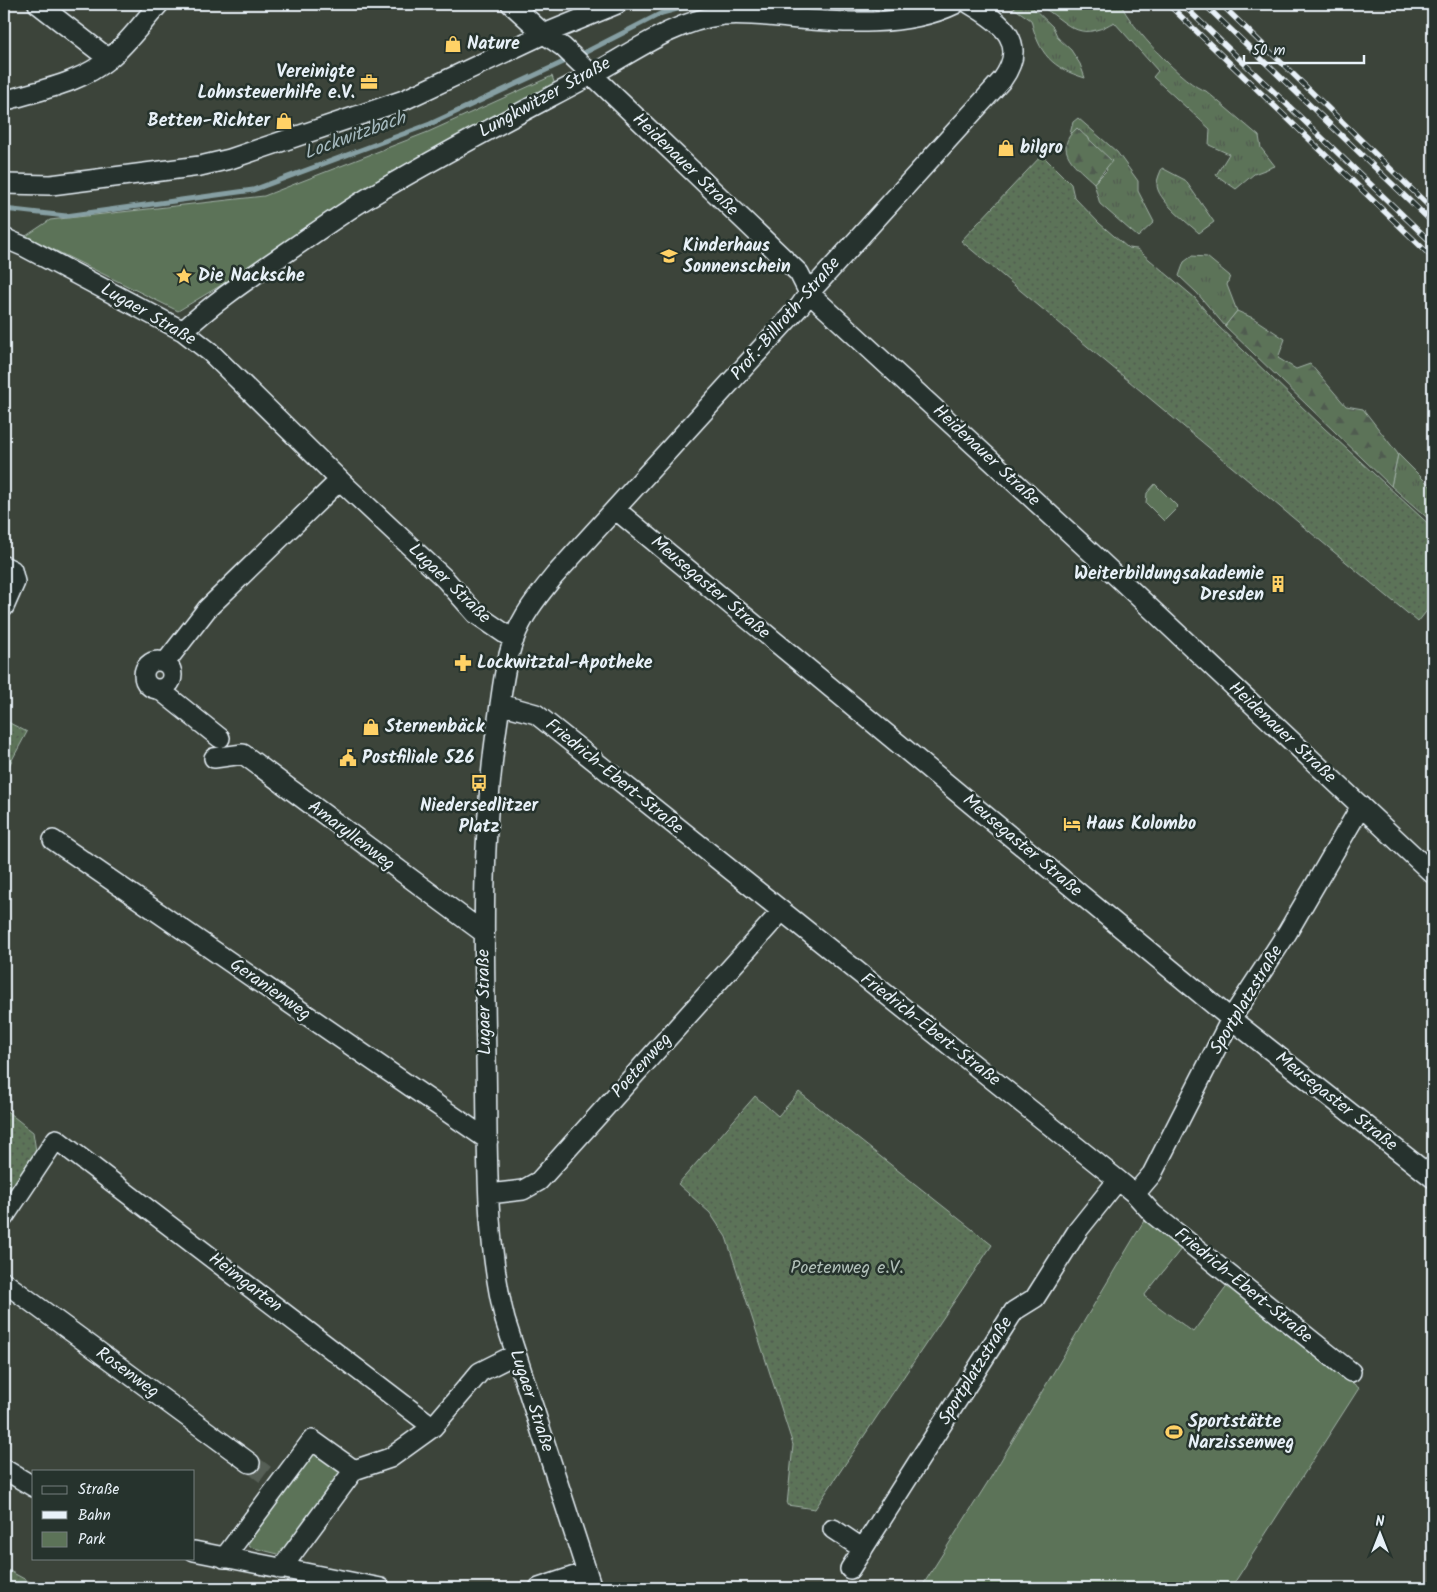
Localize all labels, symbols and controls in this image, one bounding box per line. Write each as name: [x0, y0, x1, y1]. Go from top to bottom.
place label: Nature: [467, 30, 520, 59]
scale bar: [1244, 32, 1364, 64]
shop icon: Nature: [443, 34, 463, 54]
text: 50 m: [1252, 39, 1286, 63]
street label: Lungkwitzer Straße: [474, 50, 616, 146]
place label: Vereinigte Lohnsteuerhilfe e.V.: [197, 58, 355, 108]
office icon: Vereinigte Lohnsteuerhilfe e.V.: [359, 72, 379, 92]
water label: Lockwitzbach: [300, 103, 412, 168]
street label: Heidenauer Straße: [625, 106, 745, 224]
place label: Betten-Richter: [148, 107, 271, 136]
shop icon: Betten-Richter: [274, 111, 294, 131]
place label: bilgro: [1020, 134, 1063, 163]
shop icon: bilgro: [996, 138, 1016, 158]
place label: Kinderhaus Sonnenschein: [683, 232, 791, 282]
school or university icon: Kinderhaus Sonnenschein: [659, 246, 679, 266]
street label: Prof.-Billroth-Straße: [724, 251, 848, 387]
place label: Die Nacksche: [198, 262, 305, 291]
place icon: Die Nacksche: [174, 266, 194, 286]
street label: Lugaer Straße: [95, 276, 201, 354]
street label: Heidenauer Straße: [925, 398, 1047, 514]
street label: Meusegaster Straße: [644, 529, 776, 647]
street label: Lugaer Straße: [401, 537, 497, 631]
place label: Weiterbildungsakademie Dresden: [1074, 560, 1264, 610]
building icon: Weiterbildungsakademie Dresden: [1268, 574, 1288, 594]
place label: Lockwitztal-Apotheke: [477, 649, 653, 678]
pharmacy icon: Lockwitztal-Apotheke: [453, 653, 473, 673]
street label: Heidenauer Straße: [1221, 675, 1343, 791]
street label: Friedrich-Ebert-Straße: [538, 712, 690, 842]
place label: Sternenbäck: [385, 713, 485, 742]
shop icon: Sternenbäck: [361, 717, 381, 737]
place label: Postfiliale 526: [362, 744, 475, 773]
public building icon: Postfiliale 526: [338, 748, 358, 768]
bus stop icon: Niedersedlitzer Platz: [469, 773, 489, 793]
street label: Meusegaster Straße: [956, 787, 1088, 905]
place label: Niedersedlitzer Platz: [420, 792, 540, 842]
street label: Amaryllenweg: [301, 793, 401, 879]
place label: Haus Kolombo: [1086, 810, 1196, 839]
hotel icon: Haus Kolombo: [1062, 814, 1082, 834]
street label: Sportplatzstraße: [1203, 940, 1291, 1060]
street label: Lugaer Straße: [470, 949, 500, 1055]
street label: Geranienweg: [223, 951, 317, 1029]
street label: Friedrich-Ebert-Straße: [853, 966, 1007, 1094]
street label: Poetenweg: [605, 1027, 679, 1105]
street label: Meusegaster Straße: [1268, 1045, 1404, 1159]
street label: Friedrich-Ebert-Straße: [1167, 1221, 1319, 1351]
street label: Heimgarten: [202, 1245, 288, 1321]
park label: Poetenweg e.V.: [791, 1254, 903, 1283]
street label: Sportplatzstraße: [931, 1311, 1021, 1431]
street label: Rosenweg: [89, 1340, 165, 1406]
street label: Lugaer Straße: [501, 1346, 561, 1456]
place label: Sportstätte Narzissenweg: [1188, 1408, 1294, 1458]
sports icon: Sportstätte Narzissenweg: [1164, 1422, 1184, 1442]
legend: [32, 1470, 195, 1560]
text: Straße: [78, 1478, 120, 1502]
text: Bahn: [78, 1504, 111, 1528]
north arrow: [1354, 1510, 1404, 1560]
text: N: [1376, 1511, 1385, 1533]
text: Park: [78, 1528, 106, 1552]

